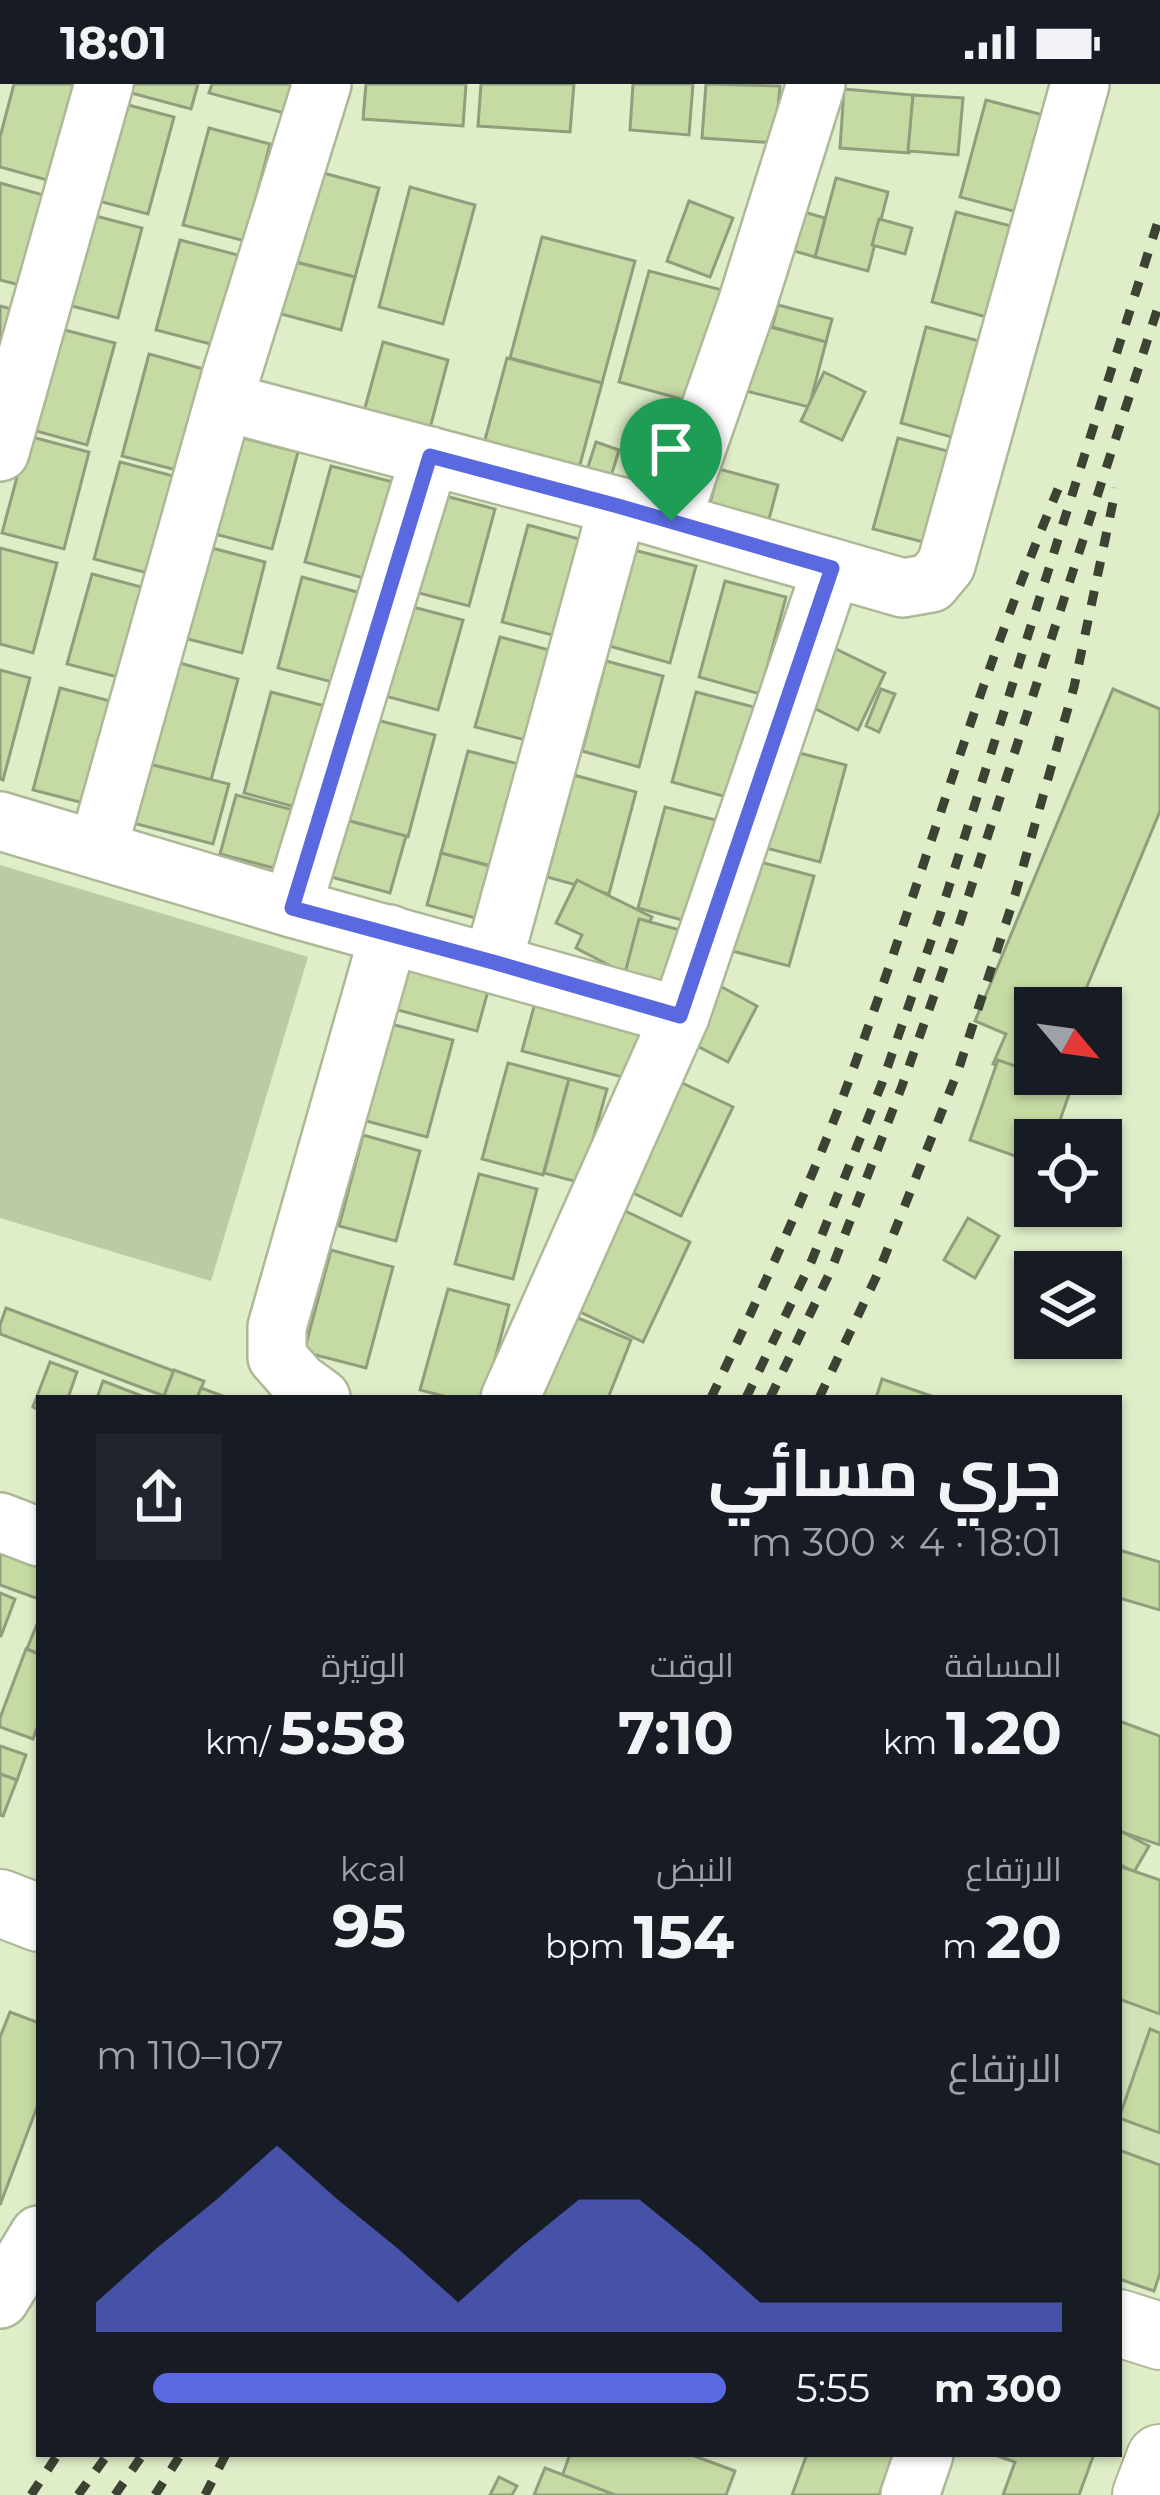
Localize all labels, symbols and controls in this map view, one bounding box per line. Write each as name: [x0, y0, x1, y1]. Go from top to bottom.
text: 18:01: [60, 15, 167, 70]
pin: [620, 398, 722, 521]
icon: arrive: [638, 416, 704, 482]
north arrow: [1014, 987, 1122, 1095]
map controls: [1014, 987, 1122, 1359]
button: locate: [1014, 1119, 1122, 1227]
button: layers: [1014, 1251, 1122, 1359]
text: جري مسائي: [708, 1432, 1062, 1513]
button: share: [96, 1434, 222, 1560]
text: 18:01 · 4 × 300 m: [751, 1518, 1062, 1566]
text: الوتيرة: [321, 1645, 406, 1685]
text: الوقت: [650, 1645, 734, 1685]
text: المسافة: [945, 1645, 1062, 1685]
text: 5:58: [279, 1696, 406, 1769]
text: 7:10: [618, 1696, 734, 1769]
text: 1.20: [946, 1696, 1062, 1769]
text: /km: [205, 1722, 279, 1762]
text: km: [883, 1722, 946, 1762]
text: kcal: [340, 1849, 406, 1889]
text: النبض: [656, 1849, 734, 1889]
text: الارتفاع: [965, 1849, 1062, 1889]
text: 95: [332, 1889, 406, 1962]
text: 154: [633, 1900, 734, 1973]
text: 20: [986, 1900, 1062, 1973]
text: bpm: [545, 1926, 633, 1966]
text: m: [942, 1926, 986, 1966]
text: 107–110 m: [96, 2031, 284, 2079]
text: الارتفاع: [948, 2044, 1062, 2092]
text: 5:55: [796, 2364, 870, 2412]
text: 300 m: [934, 2364, 1062, 2412]

